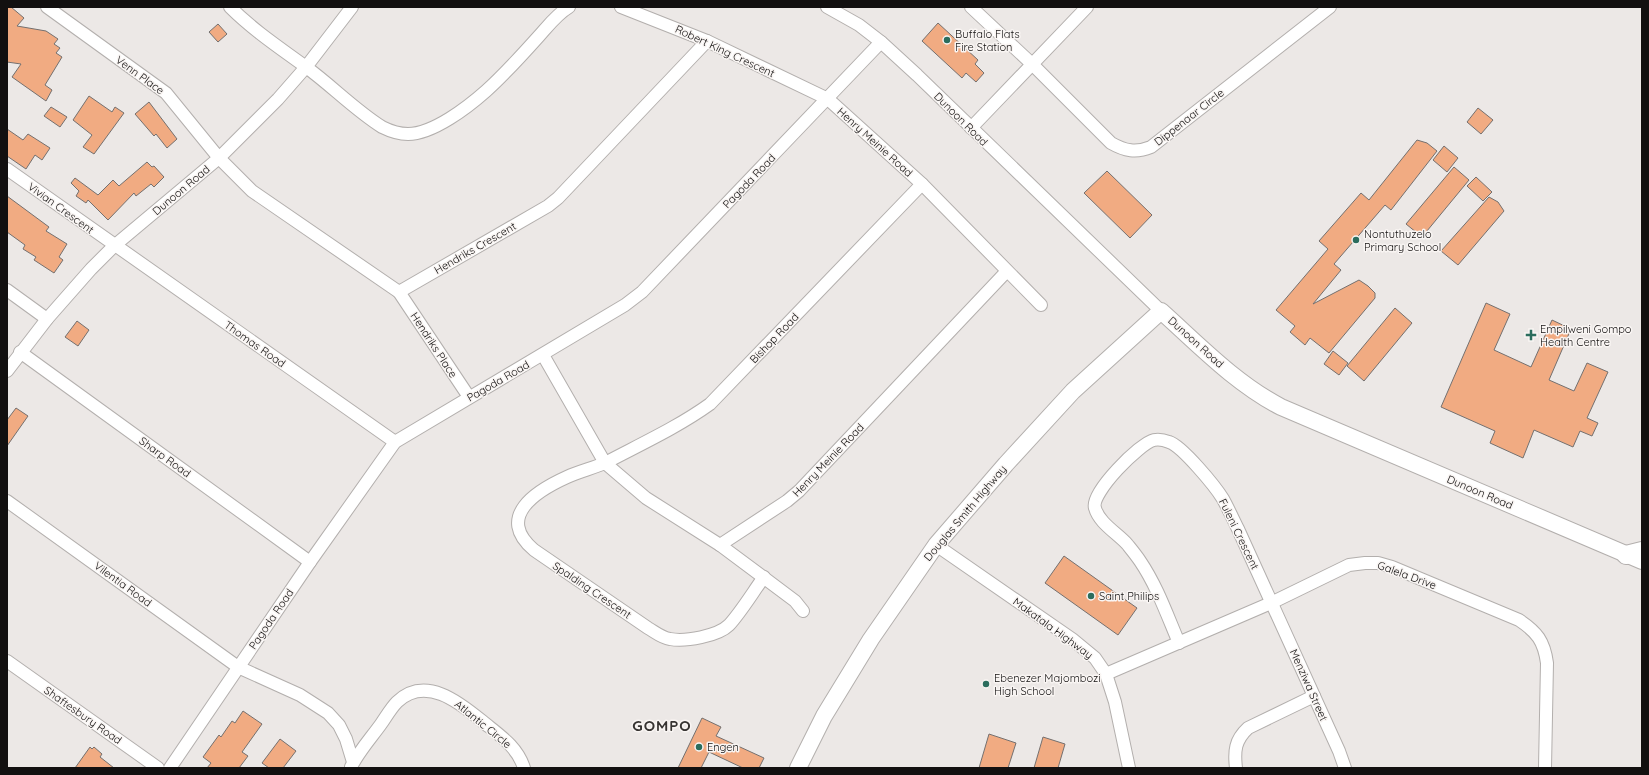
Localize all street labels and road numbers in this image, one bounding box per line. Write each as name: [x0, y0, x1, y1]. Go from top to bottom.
street label: Robert King Crescent: [673, 22, 777, 80]
street label: Venn Place: [113, 53, 167, 97]
street label: Dippenaar Circle: [1151, 85, 1227, 149]
street label: Dunoon Road: [931, 89, 991, 149]
street label: Henry Meinie Road: [834, 104, 916, 180]
street label: Pagoda Road: [720, 151, 778, 211]
street label: Dunoon Road: [150, 162, 212, 218]
street label: Vivian Crescent: [25, 179, 97, 237]
street label: Hendriks Crescent: [432, 219, 519, 277]
street label: Hendriks Place: [408, 310, 460, 380]
street label: Bishop Road: [747, 310, 801, 366]
street label: Dunoon Road: [1165, 313, 1227, 371]
street label: Thomas Road: [222, 318, 288, 370]
street label: Pagoda Road: [464, 357, 532, 405]
street label: Henry Meinie Road: [789, 420, 867, 500]
street label: Sharp Road: [136, 434, 194, 480]
street label: Douglas Smith Highway: [921, 462, 1009, 564]
street label: Dunoon Road: [1445, 472, 1515, 512]
street label: Fuleni Crescent: [1216, 496, 1262, 572]
street label: Vilentia Road: [91, 558, 155, 610]
street label: Galela Drive: [1376, 558, 1438, 592]
street label: Spalding Crescent: [550, 559, 634, 622]
street label: Pagoda Road: [246, 586, 296, 652]
street label: Makatala Highway: [1010, 594, 1096, 662]
street label: Menziwa Street: [1287, 647, 1331, 723]
street label: Shaftesbury Road: [41, 683, 125, 747]
street label: Atlantic Circle: [452, 697, 514, 751]

